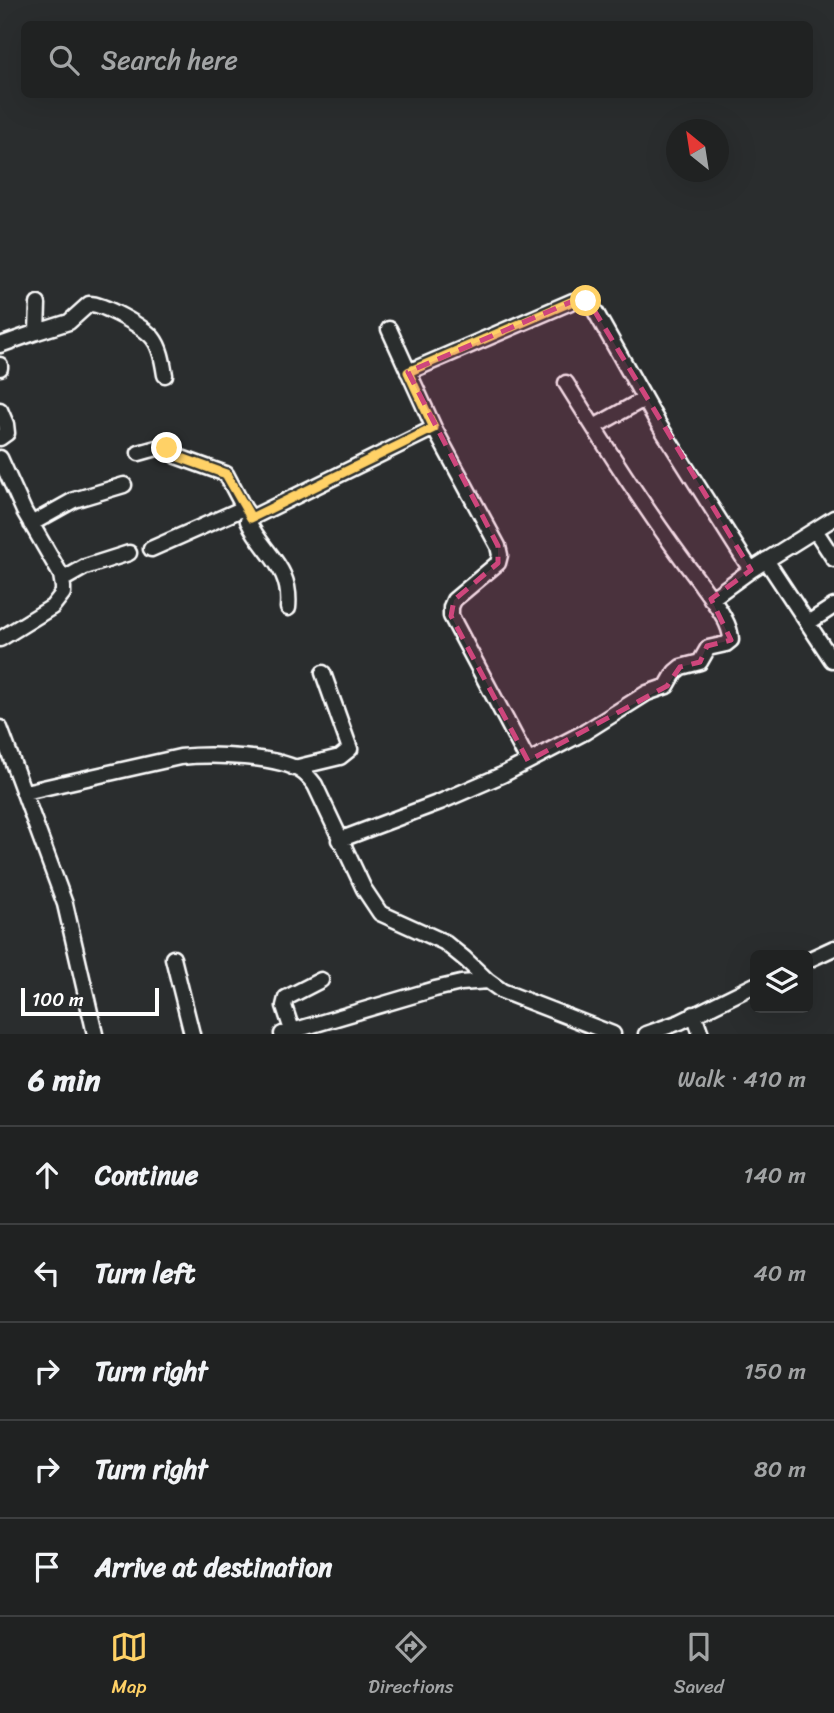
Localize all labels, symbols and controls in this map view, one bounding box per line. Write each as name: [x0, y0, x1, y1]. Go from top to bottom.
search box: [21, 21, 813, 98]
text: Search here: [101, 37, 238, 83]
icon: search: [45, 41, 83, 79]
north arrow: [666, 119, 729, 182]
route start: [570, 285, 601, 316]
route end: [151, 432, 182, 463]
map controls: [750, 950, 813, 1013]
button: layers: [750, 950, 813, 1013]
text: 100 m: [32, 983, 84, 1016]
scale bar: [21, 985, 159, 1017]
text: 6 min: [28, 1053, 100, 1107]
text: Walk · 410 m: [677, 1059, 806, 1100]
text: Continue: [95, 1152, 198, 1198]
text: 140 m: [744, 1155, 806, 1196]
icon: ahead: [28, 1156, 66, 1194]
text: Turn left: [95, 1250, 195, 1296]
text: 40 m: [753, 1253, 806, 1294]
icon: left: [28, 1254, 66, 1292]
text: Turn right: [95, 1348, 208, 1394]
text: 150 m: [744, 1351, 806, 1392]
icon: right: [28, 1352, 66, 1390]
text: Turn right: [95, 1446, 208, 1492]
text: 80 m: [754, 1449, 806, 1490]
icon: right: [28, 1450, 66, 1488]
text: Arrive at destination: [95, 1544, 332, 1590]
icon: arrive: [28, 1548, 66, 1586]
tab: Map: [110, 1628, 148, 1703]
tab: Directions: [368, 1628, 454, 1703]
tab: Saved: [674, 1628, 724, 1703]

